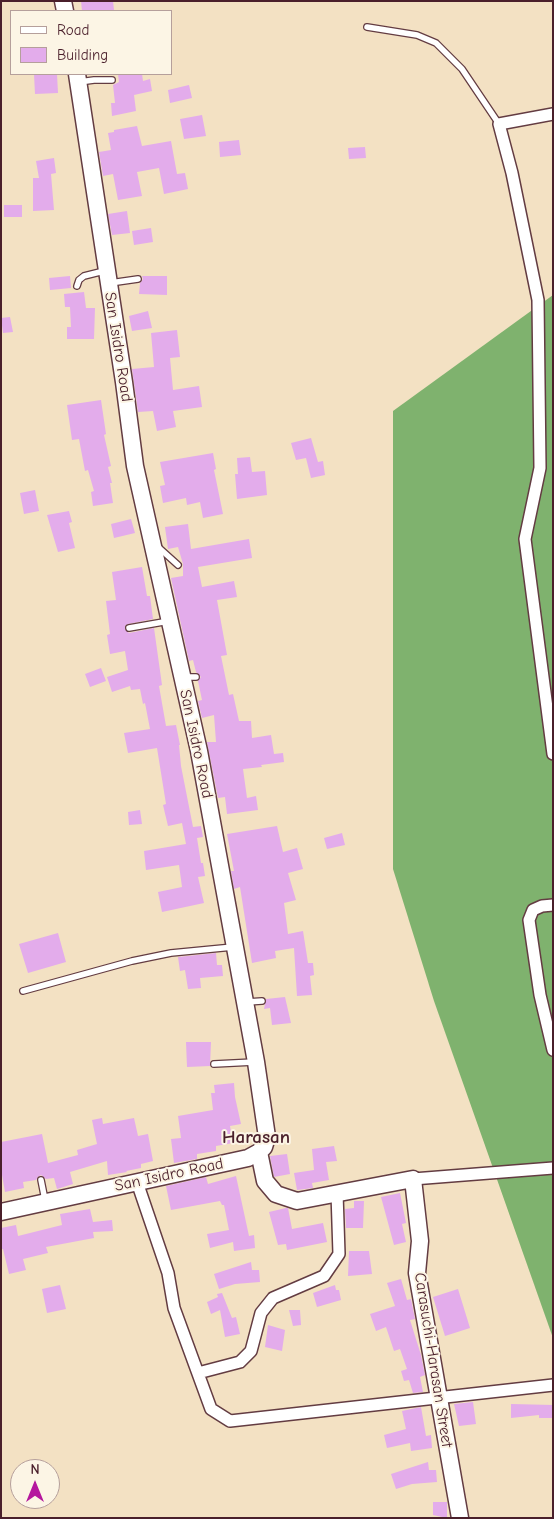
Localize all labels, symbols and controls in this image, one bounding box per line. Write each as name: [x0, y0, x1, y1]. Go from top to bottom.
legend: [10, 10, 172, 75]
text: Road: [57, 21, 89, 39]
text: Building: [57, 46, 108, 64]
street label: San Isidro Road: [100, 291, 136, 403]
street label: San Isidro Road: [175, 688, 217, 800]
district label: Harasan: [222, 1127, 290, 1149]
street label: San Isidro Road: [113, 1154, 225, 1196]
street label: Carasuchi-Harasan Street: [410, 1271, 456, 1449]
north arrow: [10, 1459, 60, 1509]
text: N: [30, 1461, 40, 1478]

